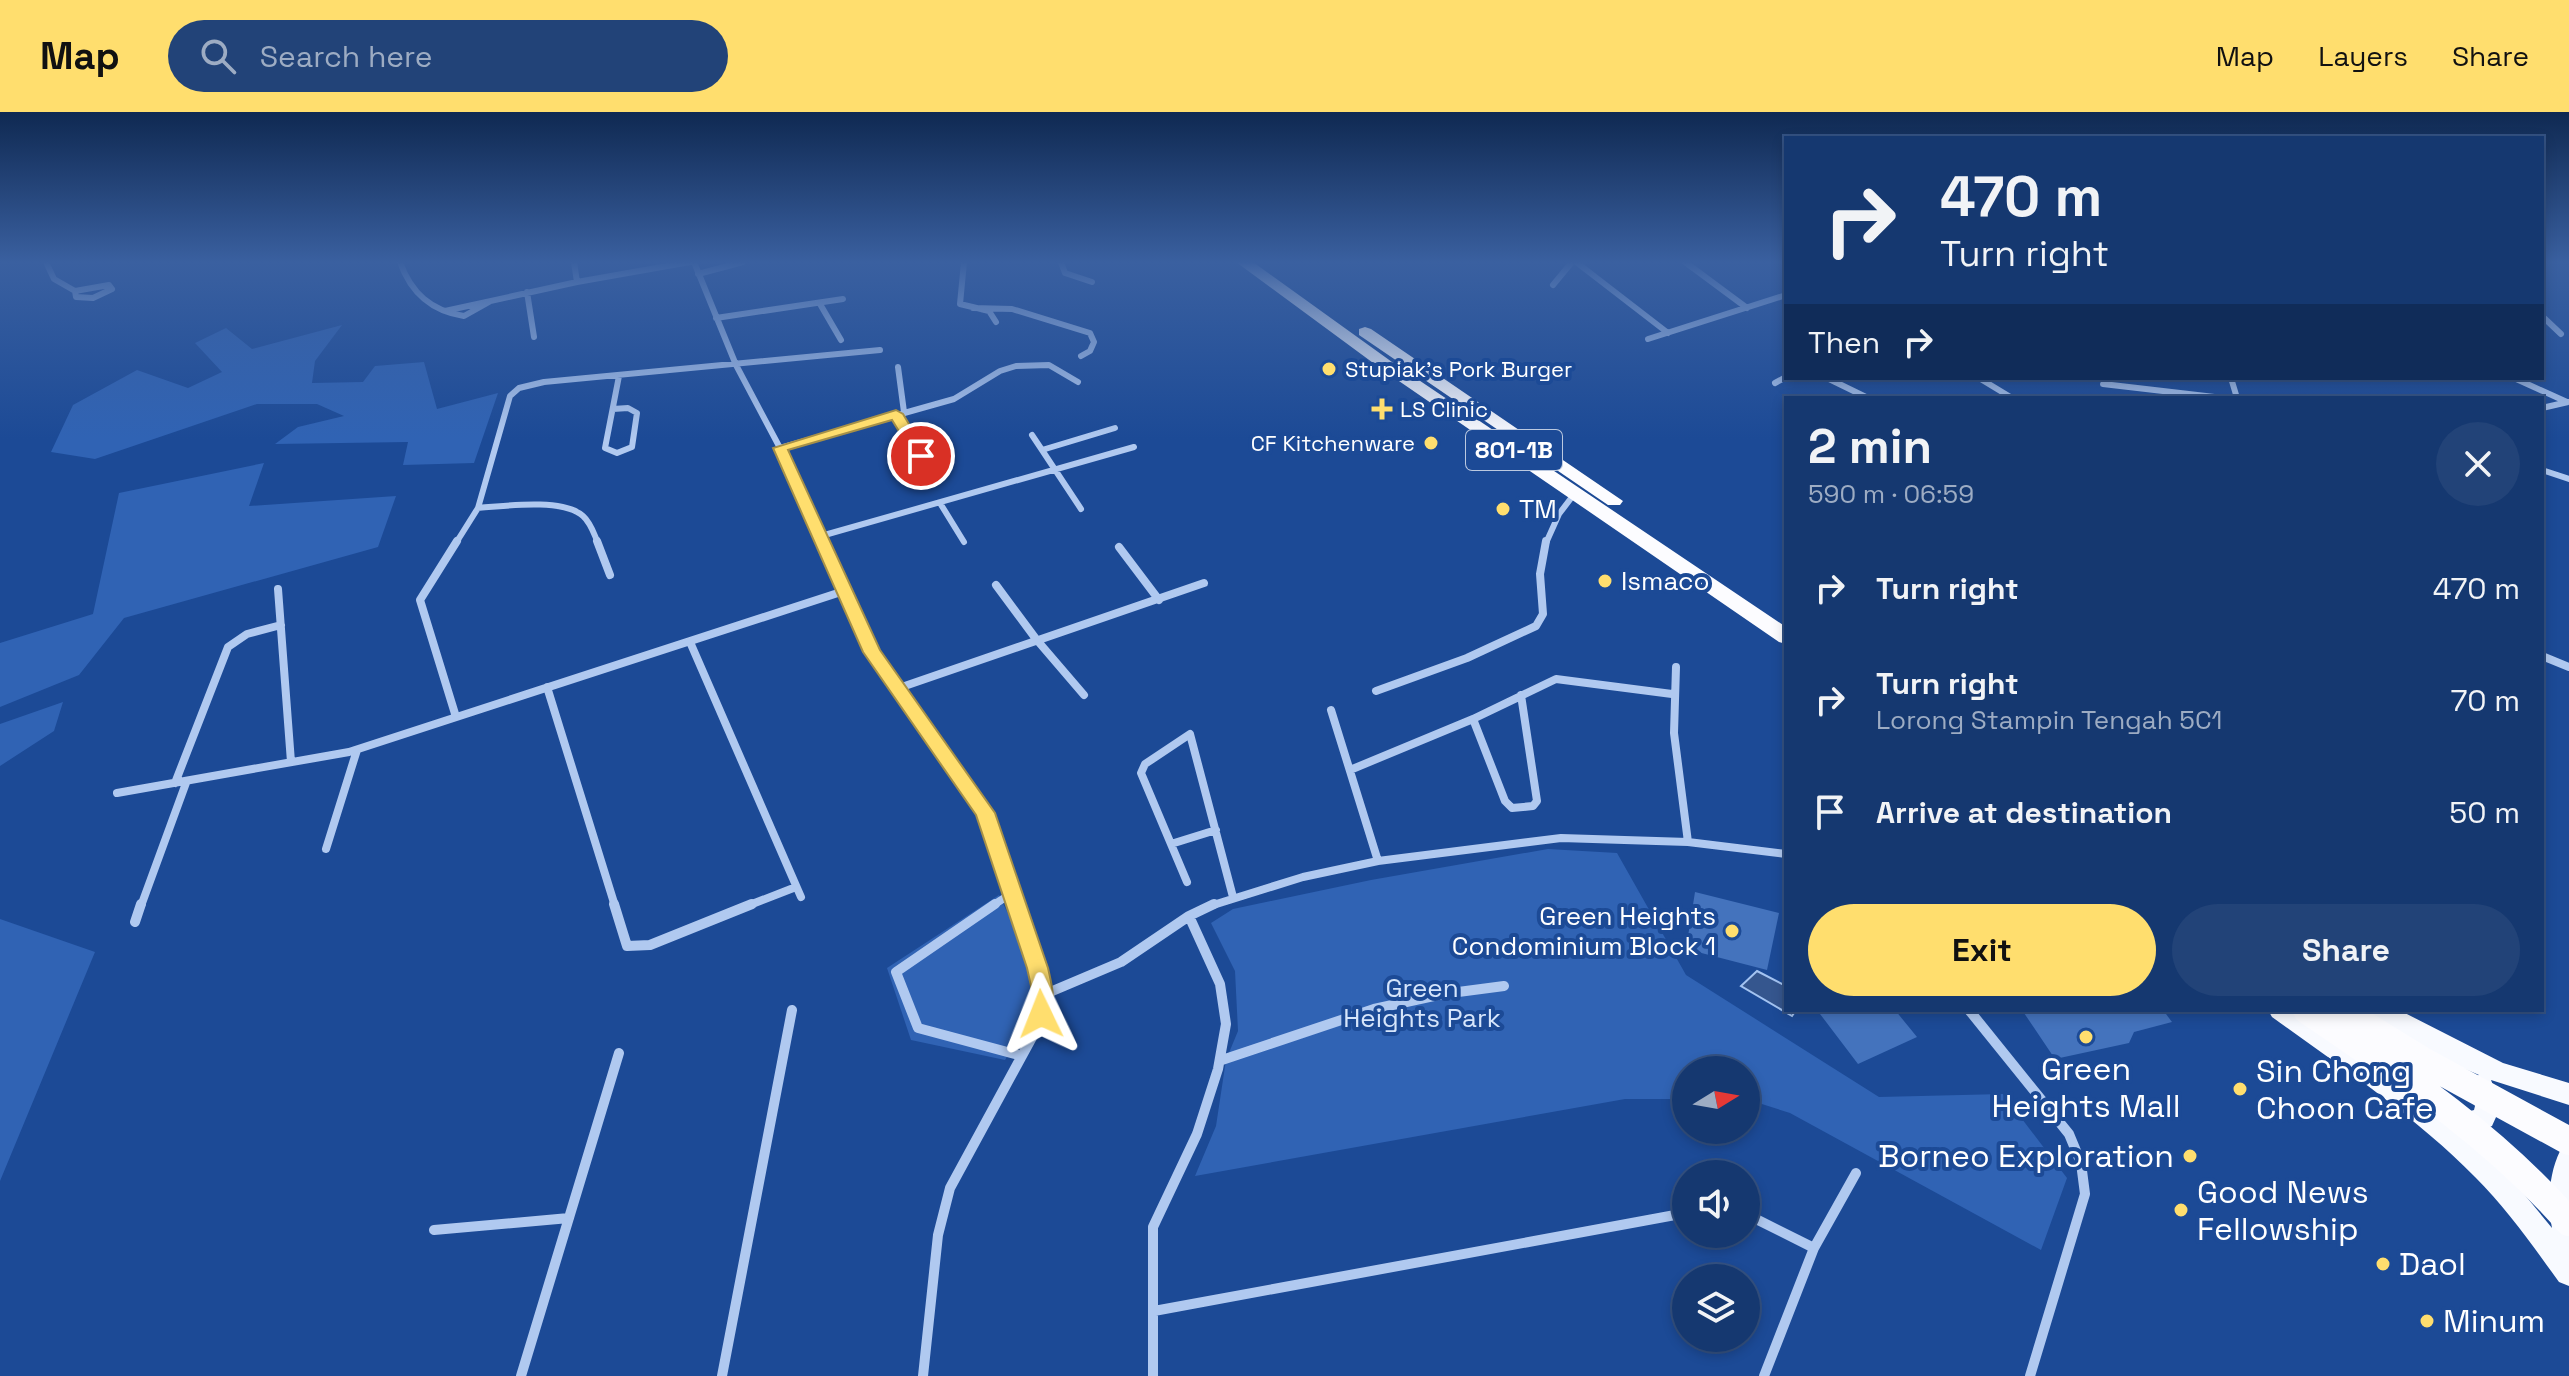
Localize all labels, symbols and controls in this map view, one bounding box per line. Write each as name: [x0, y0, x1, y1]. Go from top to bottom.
search box: [168, 20, 728, 92]
text: Map: [40, 32, 120, 80]
icon: search: [196, 34, 240, 78]
text: Search here: [260, 37, 433, 76]
text: Map: [2216, 38, 2274, 74]
text: Layers: [2318, 38, 2408, 74]
text: Share: [2452, 38, 2529, 74]
text: 470 m: [1940, 161, 2102, 232]
icon: right: [1808, 168, 1912, 272]
text: Turn right: [1940, 231, 2109, 277]
icon: right: [1896, 320, 1940, 364]
text: Then: [1808, 323, 1880, 362]
place label: Stupiak's Pork Burger: [1345, 355, 1572, 383]
marker: Stupiak's Pork Burger: [1320, 360, 1338, 378]
place label: LS Clinic: [1400, 395, 1488, 423]
marker: LS Clinic: [1371, 398, 1393, 420]
text: 2 min: [1808, 416, 1932, 477]
pin: [887, 422, 955, 490]
button: close: [2436, 422, 2520, 506]
place label: CF Kitchenware: [1251, 429, 1415, 457]
road number: 801-1B: [1466, 430, 1562, 470]
icon: arrive: [899, 434, 943, 478]
marker: CF Kitchenware: [1422, 434, 1440, 452]
text: 590 m · 06:59: [1808, 477, 1974, 511]
place label: TM: [1519, 492, 1557, 526]
marker: TM: [1494, 500, 1512, 518]
place label: Ismaco: [1621, 564, 1710, 598]
icon: right: [1808, 566, 1852, 610]
text: Turn right: [1876, 569, 2019, 608]
text: 470 m: [2433, 569, 2520, 608]
marker: Ismaco: [1596, 572, 1614, 590]
text: Turn right: [1876, 664, 2019, 703]
icon: right: [1808, 678, 1852, 722]
text: 70 m: [2451, 681, 2520, 720]
text: Lorong Stampin Tengah 5C1: [1876, 703, 2222, 737]
icon: arrive: [1808, 790, 1852, 834]
text: Arrive at destination: [1876, 793, 2172, 832]
text: 50 m: [2449, 793, 2520, 832]
place label: Green Heights Condominium Block 1: [1452, 899, 1716, 963]
button: Exit: [1808, 904, 2156, 996]
button: Share: [2172, 904, 2520, 996]
marker: Green Heights Condominium Block 1: [1723, 922, 1741, 940]
park label: Green Heights Park: [1343, 971, 1501, 1035]
position arrow: [999, 972, 1083, 1056]
marker: Green Heights Mall: [2077, 1028, 2095, 1046]
place label: Green Heights Mall: [1991, 1049, 2181, 1126]
place label: Sin Chong Choon Cafe: [2256, 1051, 2434, 1128]
north arrow: [1672, 1056, 1760, 1144]
map controls: [1672, 1056, 1760, 1352]
marker: Sin Chong Choon Cafe: [2231, 1080, 2249, 1098]
place label: Borneo Exploration: [1878, 1136, 2174, 1176]
marker: Borneo Exploration: [2181, 1147, 2199, 1165]
button: sound: [1672, 1160, 1760, 1248]
place label: Good News Fellowship: [2197, 1172, 2369, 1249]
marker: Good News Fellowship: [2172, 1201, 2190, 1219]
place label: Daol: [2399, 1244, 2466, 1284]
marker: Daol: [2374, 1255, 2392, 1273]
button: layers: [1672, 1264, 1760, 1352]
place label: Minum: [2443, 1301, 2545, 1341]
marker: Minum: [2418, 1312, 2436, 1330]

